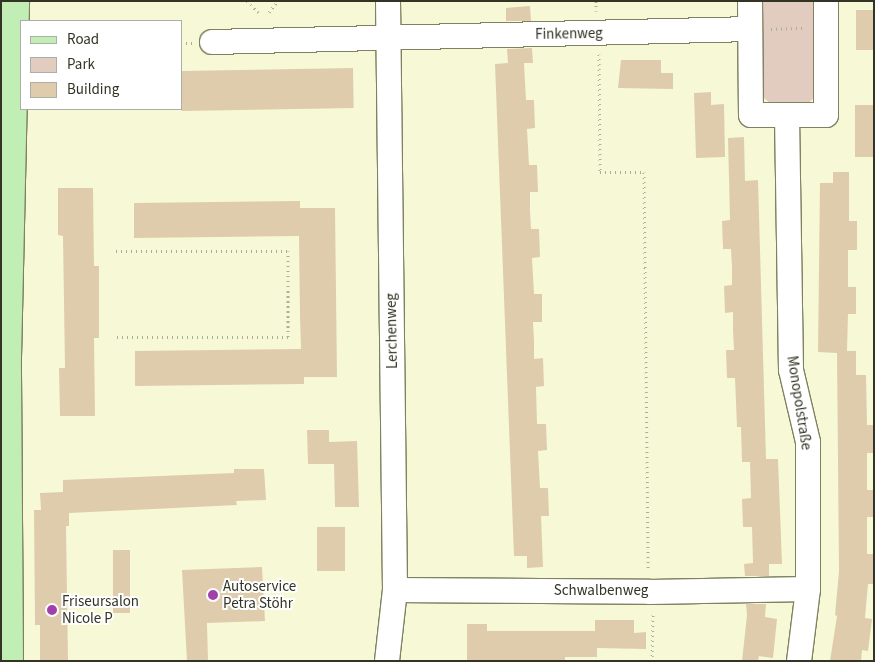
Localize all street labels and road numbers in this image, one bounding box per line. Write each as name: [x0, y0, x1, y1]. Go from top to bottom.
street label: Finkenweg: [535, 24, 603, 44]
street label: Lerchenweg: [382, 293, 402, 369]
street label: Monopolstraße: [783, 355, 815, 451]
street label: Schwalbenweg: [554, 582, 648, 600]

